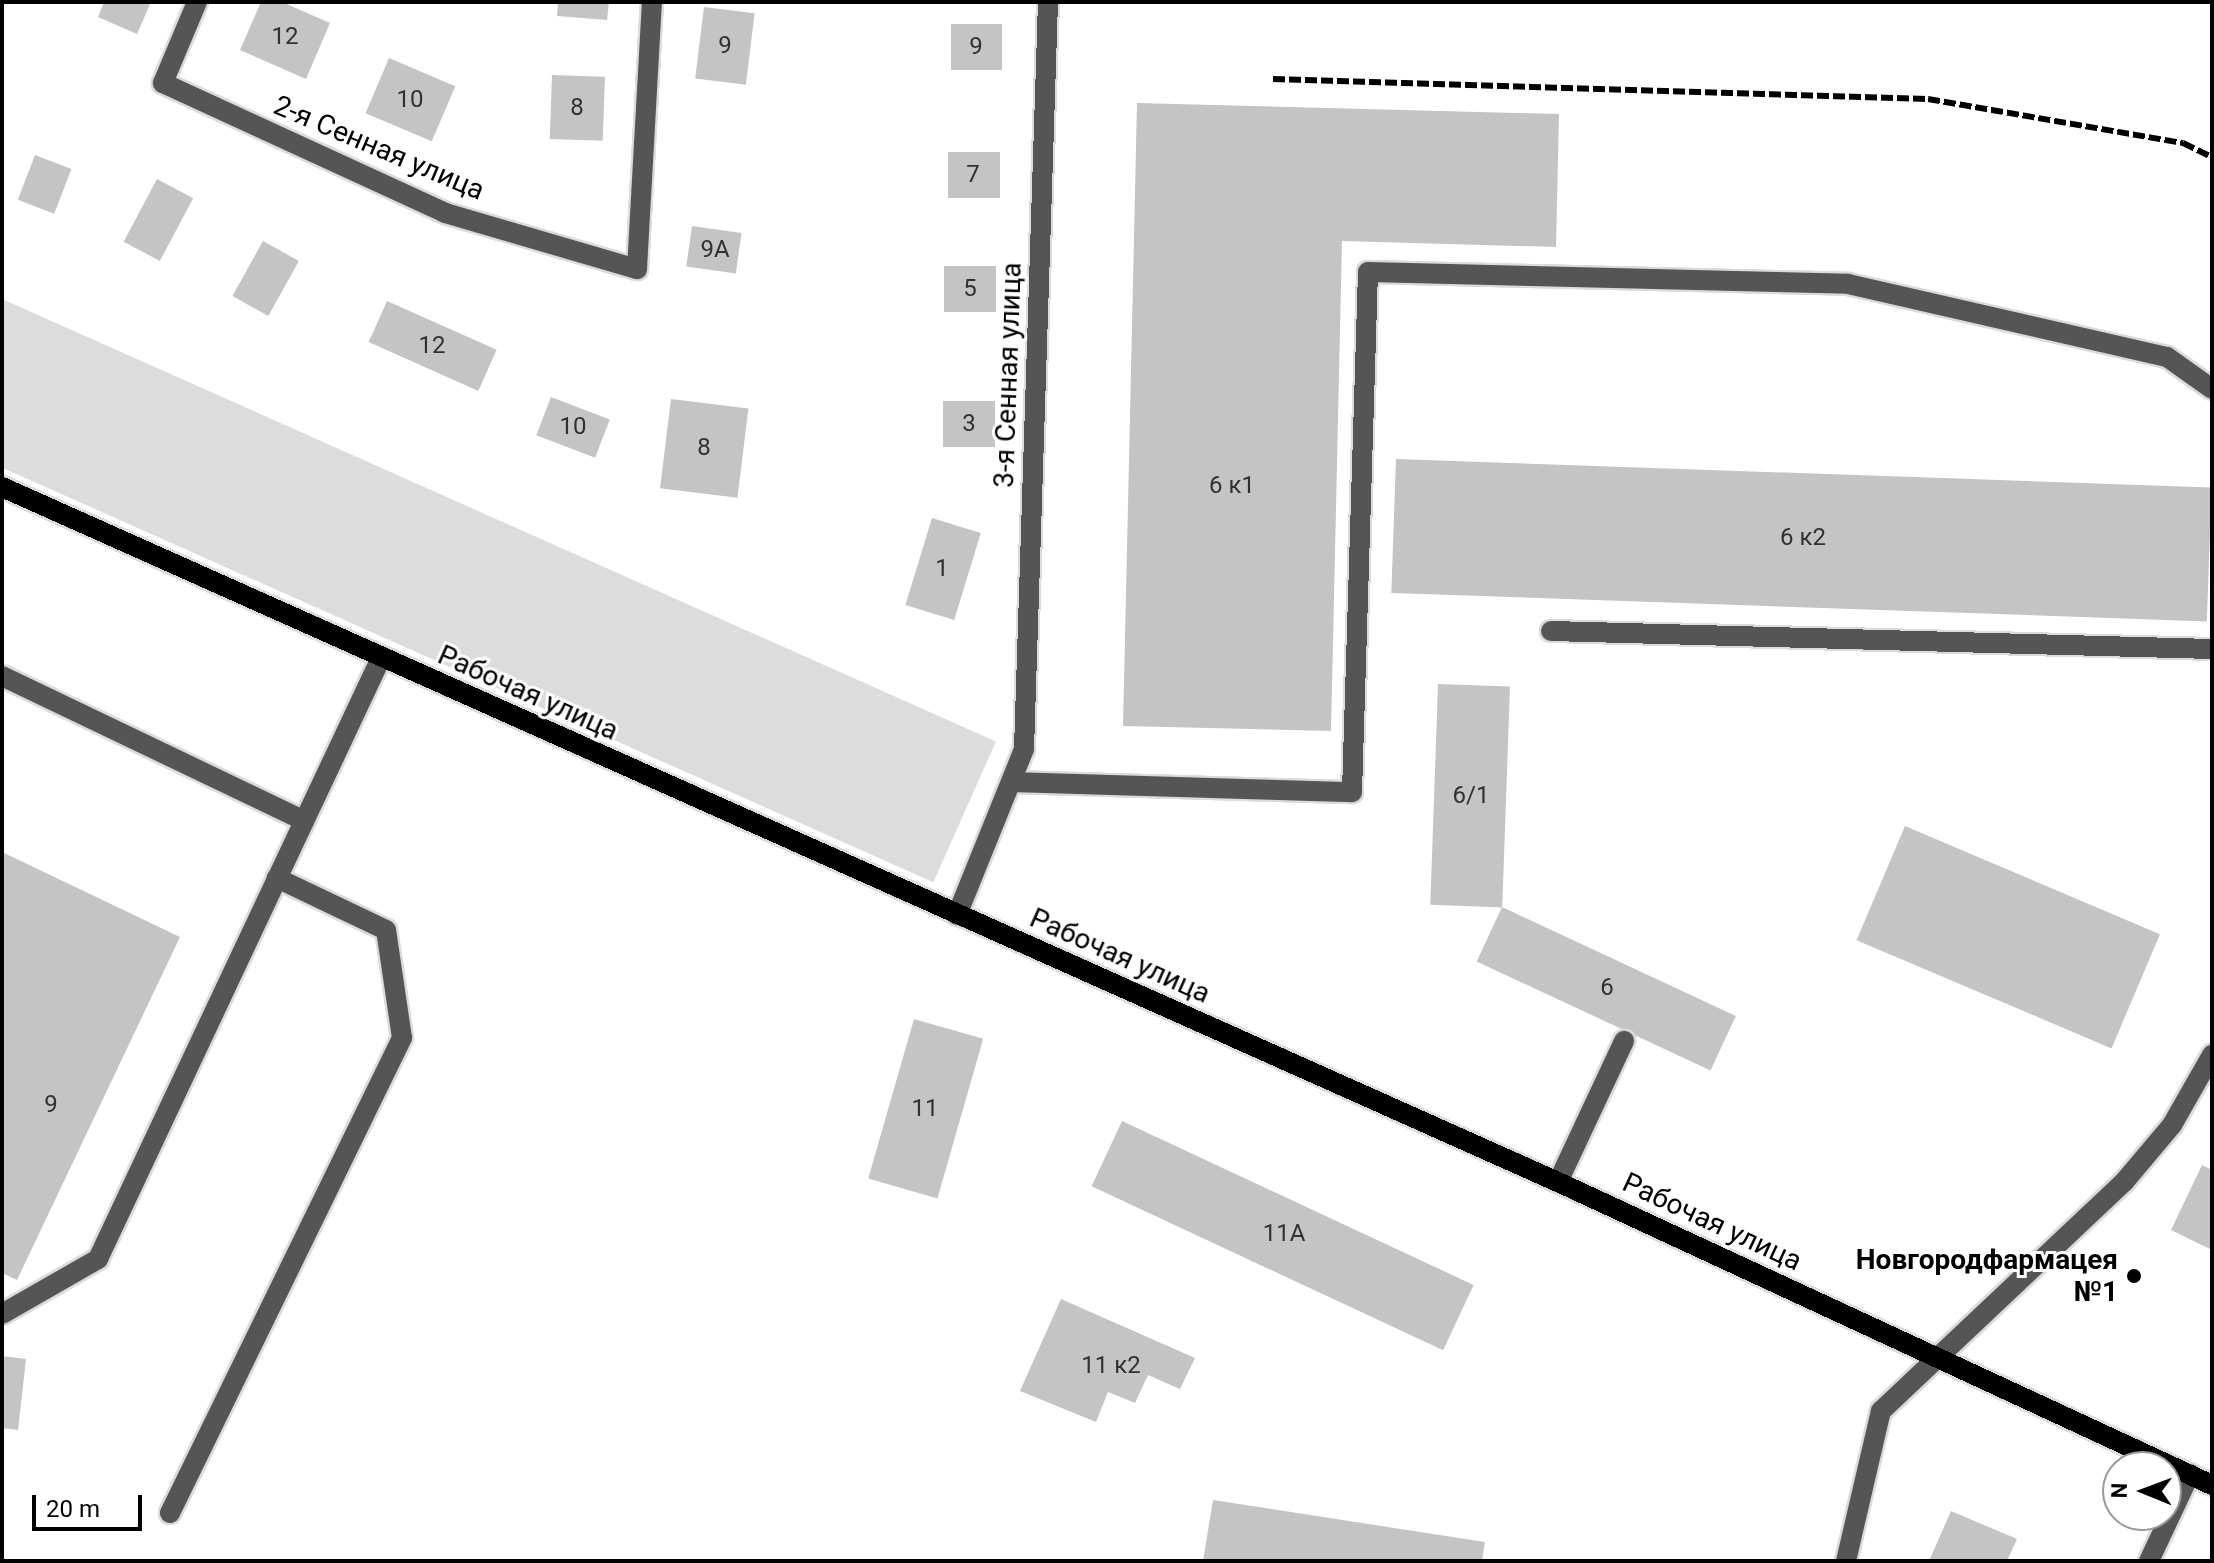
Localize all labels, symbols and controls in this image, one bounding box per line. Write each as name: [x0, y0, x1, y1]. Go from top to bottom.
house number: 12: [272, 23, 298, 51]
house number: 9: [718, 32, 732, 60]
house number: 9: [969, 33, 983, 61]
house number: 10: [397, 86, 423, 114]
street label: 2-я Сенная улица: [269, 88, 489, 208]
house number: 8: [570, 94, 584, 122]
house number: 7: [966, 161, 980, 189]
house number: 9А: [700, 236, 730, 264]
street label: 3-я Сенная улица: [987, 262, 1029, 488]
house number: 5: [963, 275, 977, 303]
house number: 12: [419, 332, 445, 360]
house number: 3: [962, 410, 976, 438]
house number: 10: [560, 413, 586, 441]
house number: 8: [697, 434, 711, 462]
house number: 6 к1: [1209, 472, 1255, 500]
house number: 6 к2: [1780, 524, 1826, 552]
house number: 1: [935, 555, 949, 583]
street label: Рабочая улица: [433, 638, 623, 748]
house number: 6/1: [1453, 782, 1489, 810]
street label: Рабочая улица: [1025, 901, 1215, 1011]
house number: 6: [1600, 974, 1614, 1002]
house number: 9: [44, 1091, 58, 1119]
house number: 11: [912, 1095, 938, 1123]
street label: Рабочая улица: [1617, 1166, 1807, 1278]
house number: 11А: [1263, 1220, 1305, 1248]
place label: Новгородфармацея №1: [1856, 1243, 2118, 1309]
marker: Новгородфармацея №1: [2125, 1267, 2143, 1285]
house number: 11 к2: [1081, 1352, 1141, 1380]
north arrow: [2102, 1451, 2182, 1531]
scale bar: [36, 1479, 146, 1529]
text: N: [2107, 1483, 2132, 1499]
text: 20 m: [46, 1495, 100, 1523]

